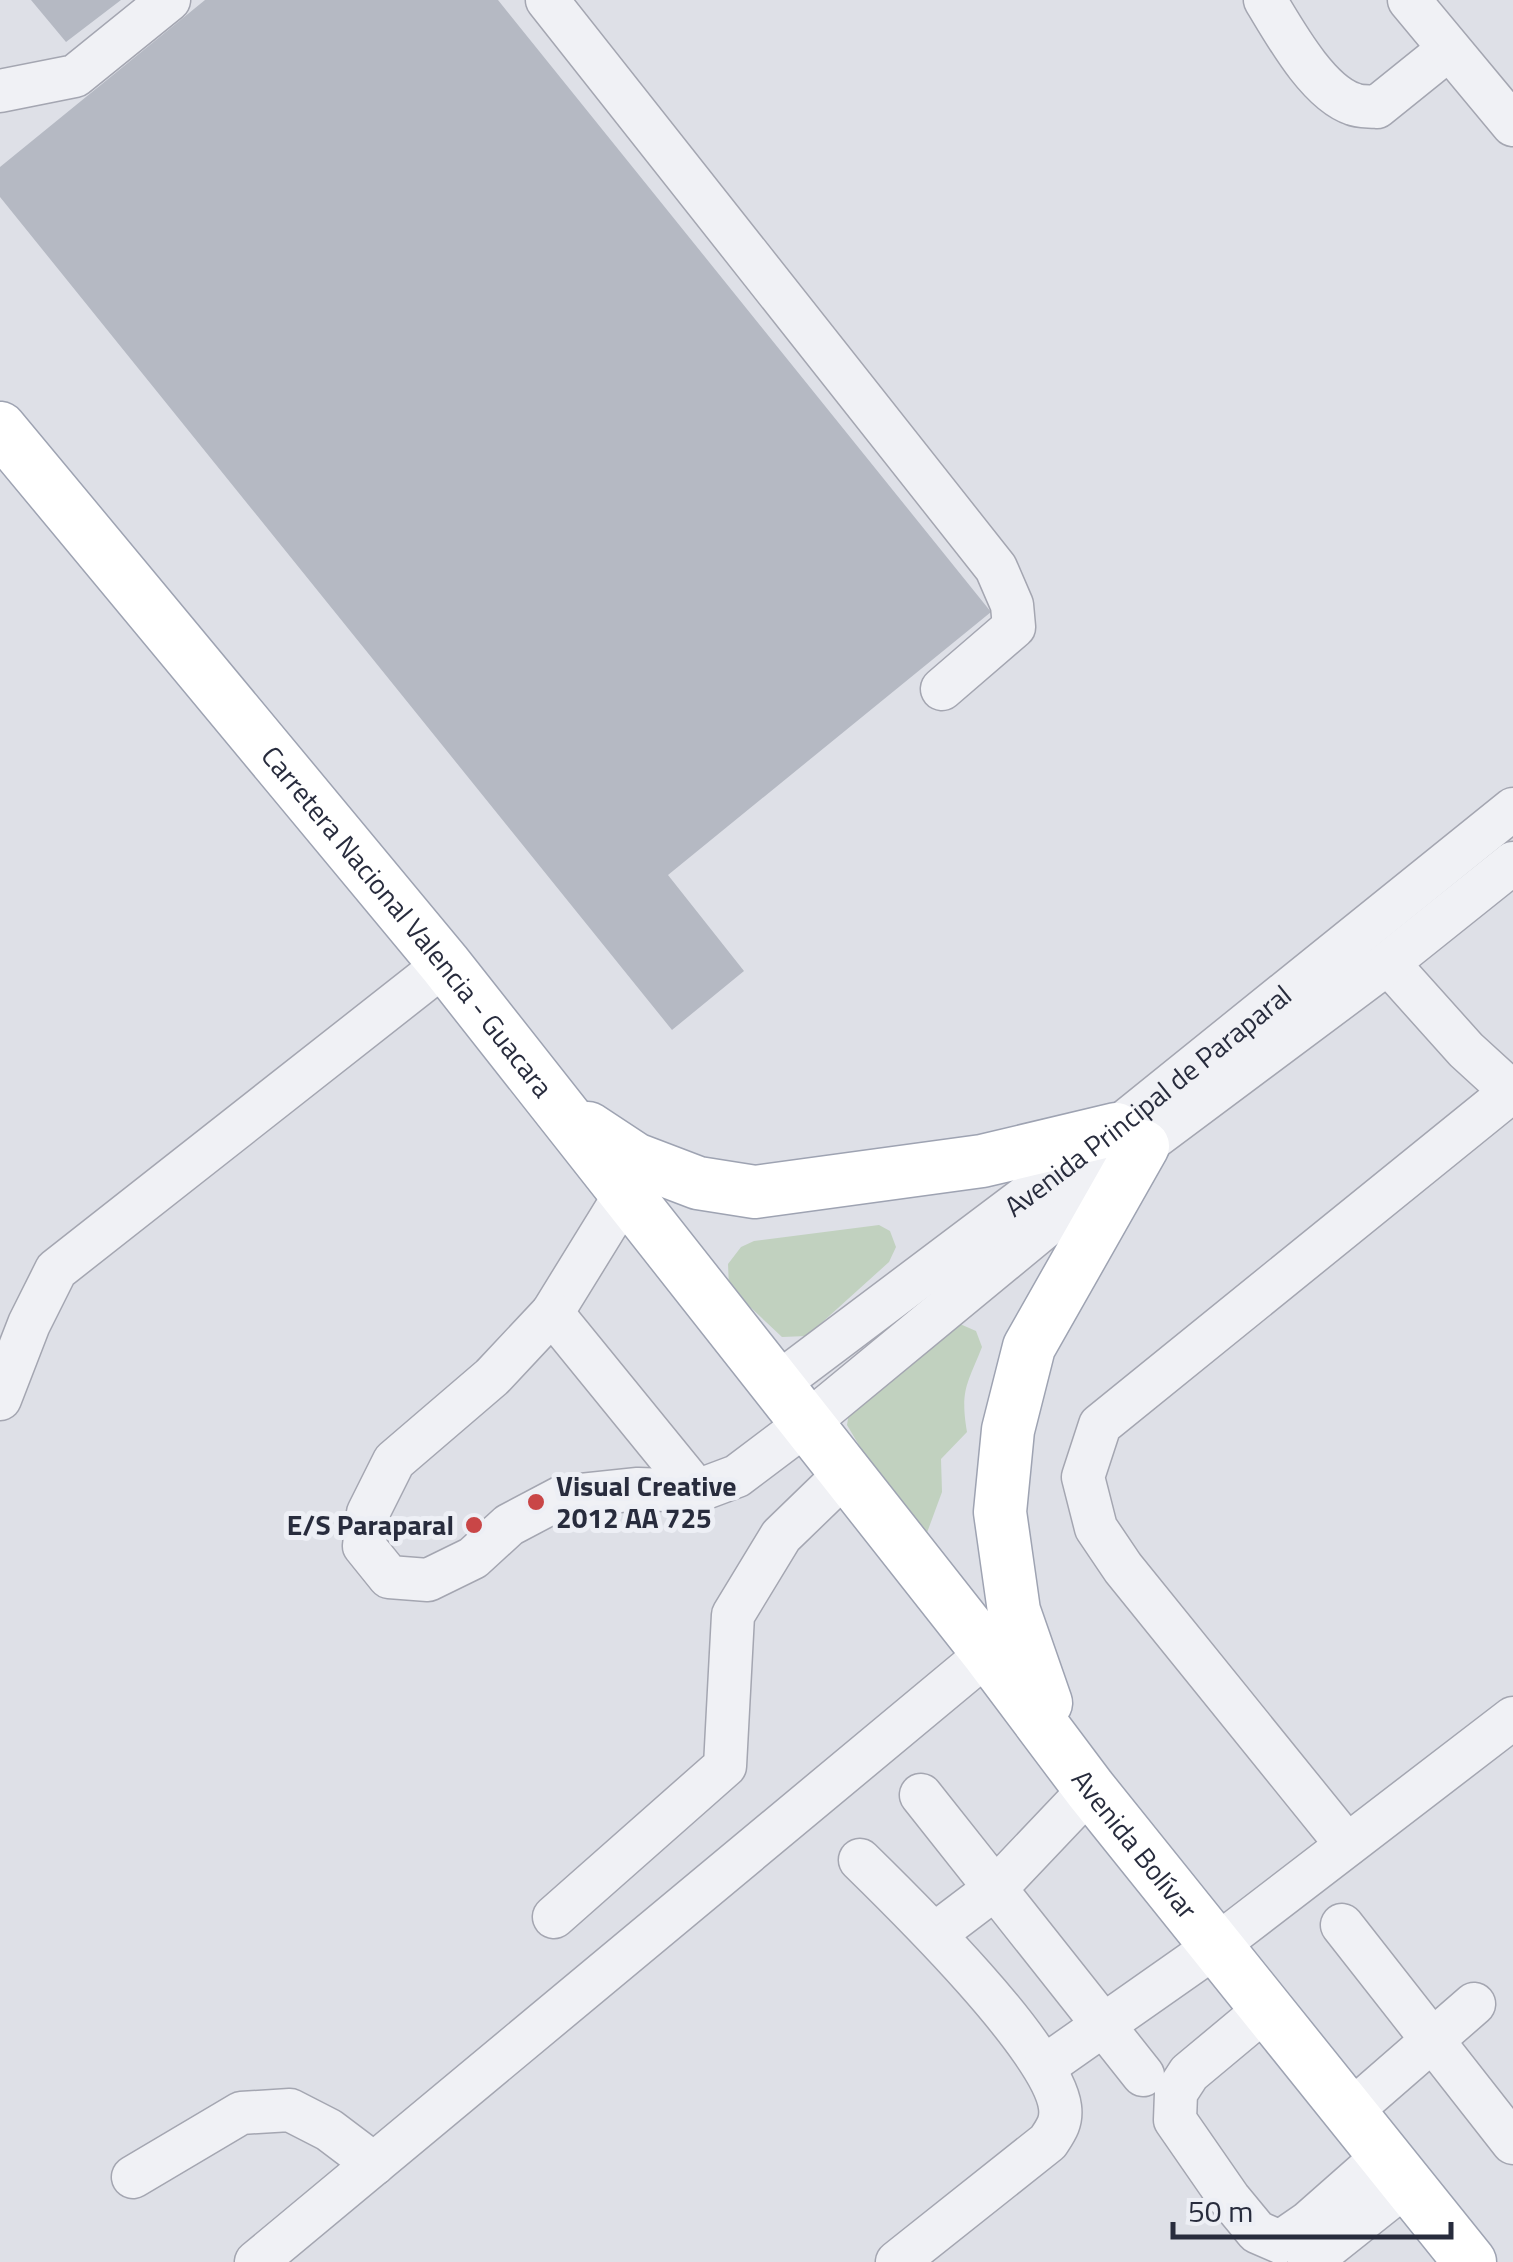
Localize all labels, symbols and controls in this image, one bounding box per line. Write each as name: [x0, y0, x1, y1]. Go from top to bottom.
street label: Carretera Nacional Valencia - Guacara: [251, 736, 564, 1106]
street label: Avenida Principal de Paraparal: [995, 974, 1301, 1227]
place label: Visual Creative 2012 AA 725: [556, 1464, 737, 1539]
marker: Visual Creative 2012 AA 725: [525, 1491, 547, 1513]
place label: E/S Paraparal: [287, 1503, 454, 1546]
marker: E/S Paraparal: [463, 1514, 485, 1536]
street label: Avenida Bolívar: [1061, 1760, 1209, 1929]
scale bar: [1173, 2177, 1450, 2239]
text: 50 m: [1188, 2188, 1253, 2234]

